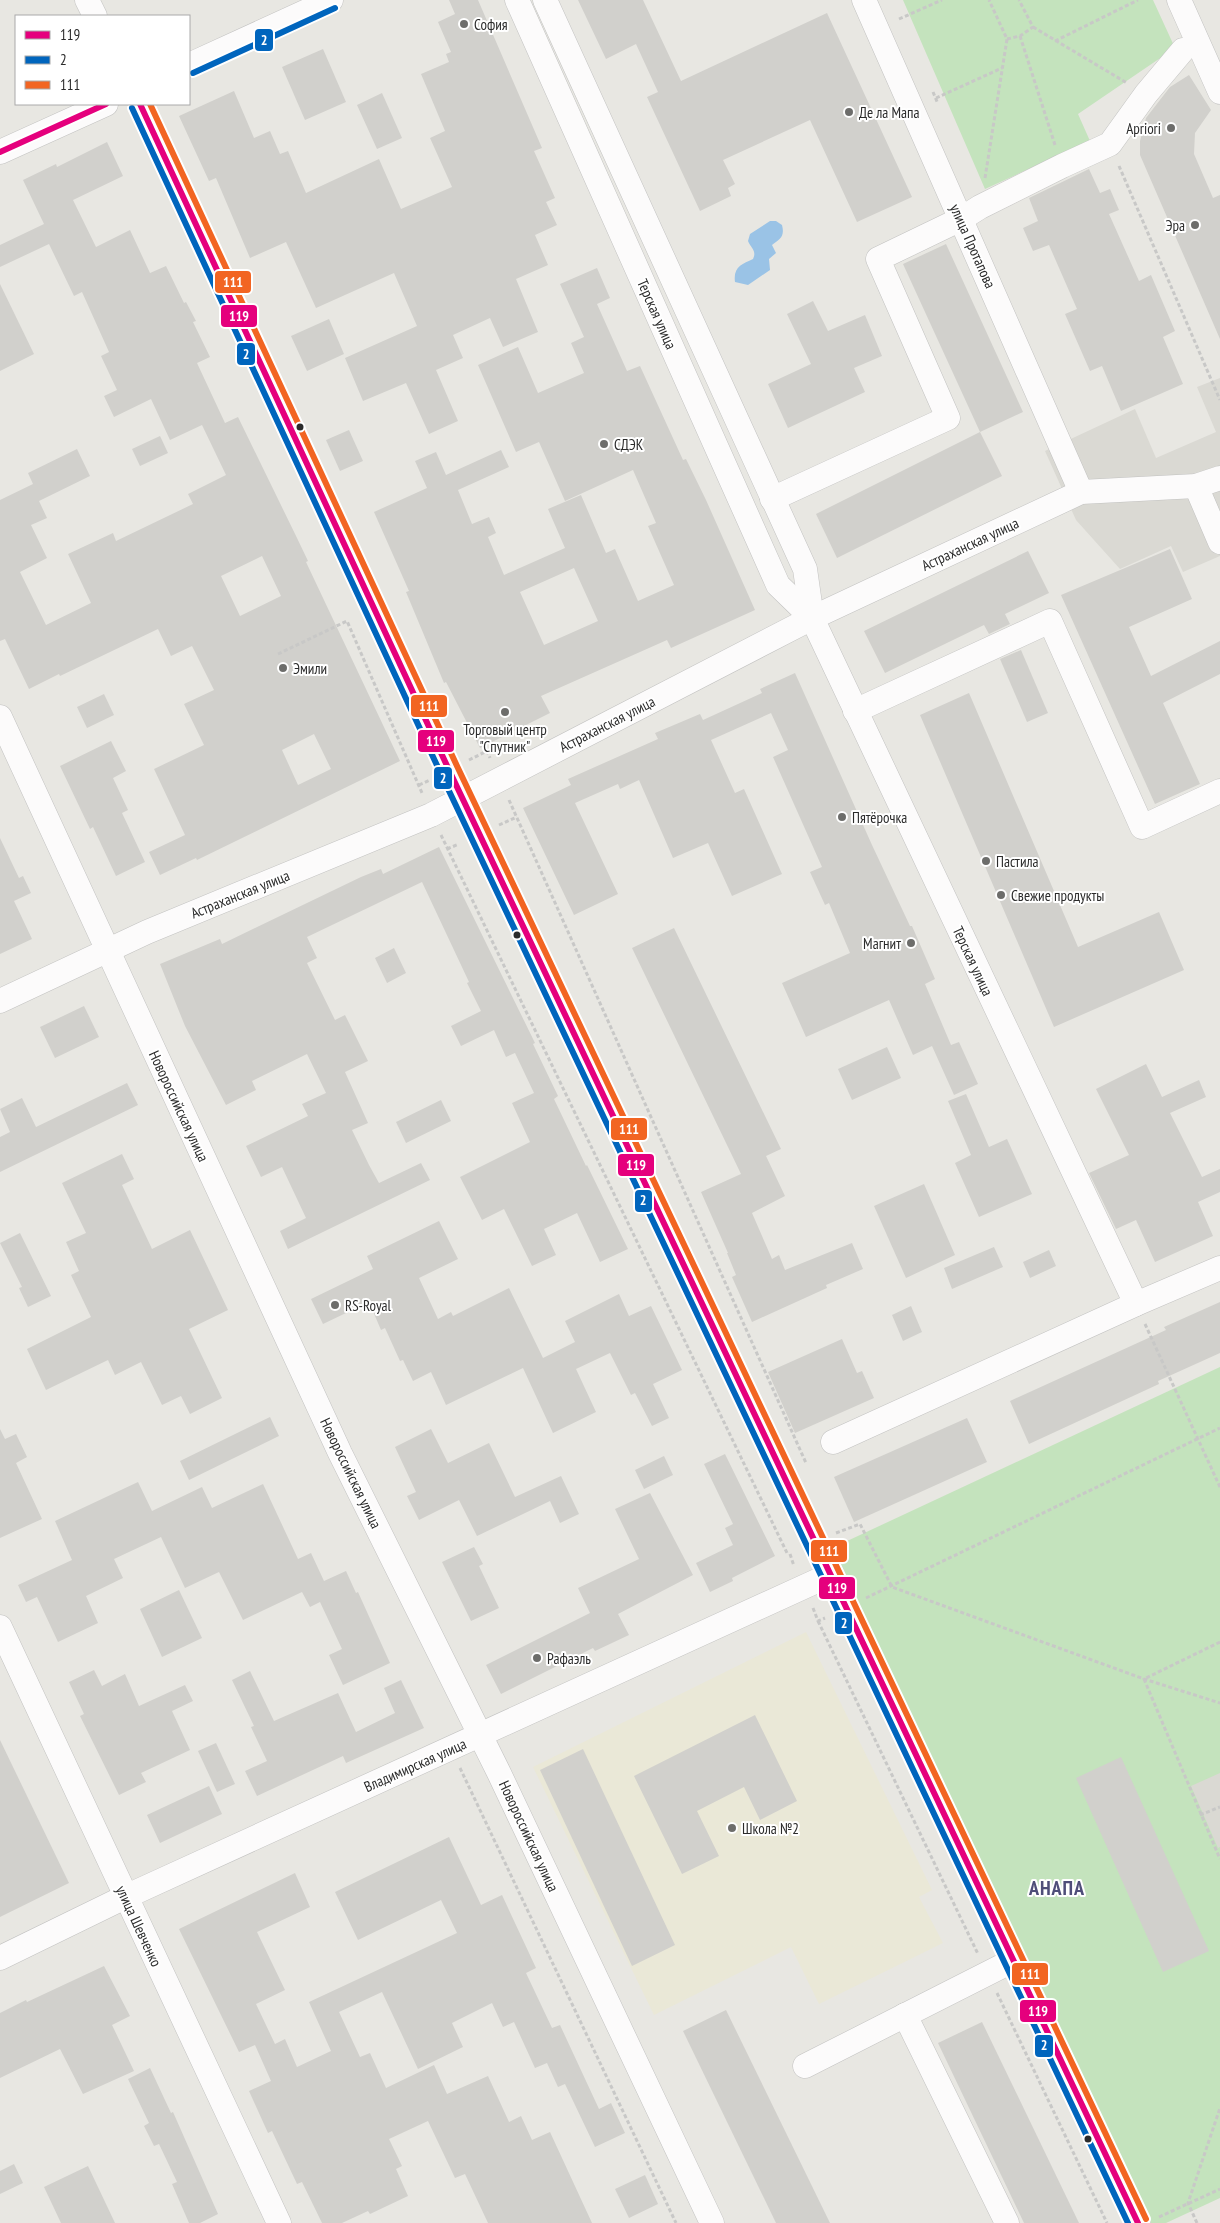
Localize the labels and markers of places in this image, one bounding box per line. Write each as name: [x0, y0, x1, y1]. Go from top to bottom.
place label: София: [474, 15, 508, 34]
marker: София: [458, 18, 470, 30]
place label: Де ла Мапа: [859, 103, 920, 122]
marker: Де ла Мапа: [843, 106, 855, 118]
place label: Apriori: [1126, 119, 1161, 138]
marker: Apriori: [1165, 122, 1177, 134]
place label: Эра: [1165, 216, 1185, 235]
marker: Эра: [1189, 219, 1201, 231]
unlabelled marker: [295, 422, 305, 432]
place label: СДЭК: [614, 435, 644, 454]
marker: СДЭК: [598, 438, 610, 450]
place label: Эмили: [293, 659, 327, 678]
marker: Эмили: [277, 662, 289, 674]
marker: Торговый центр "Спутник": [499, 706, 511, 718]
place label: Торговый центр "Спутник": [463, 720, 547, 756]
place label: Пятёрочка: [852, 808, 907, 827]
marker: Пятёрочка: [836, 811, 848, 823]
place label: Пастила: [996, 852, 1039, 871]
marker: Пастила: [980, 855, 992, 867]
place label: Свежие продукты: [1011, 886, 1104, 905]
marker: Свежие продукты: [995, 889, 1007, 901]
unlabelled marker: [512, 930, 522, 940]
place label: Магнит: [863, 934, 901, 953]
marker: Магнит: [905, 937, 917, 949]
place label: RS-Royal: [345, 1296, 392, 1315]
marker: RS-Royal: [329, 1299, 341, 1311]
place label: Рафаэль: [547, 1649, 591, 1668]
marker: Рафаэль: [531, 1652, 543, 1664]
place label: Школа №2: [742, 1819, 799, 1838]
marker: Школа №2: [726, 1822, 738, 1834]
unlabelled marker: [1083, 2134, 1093, 2144]

